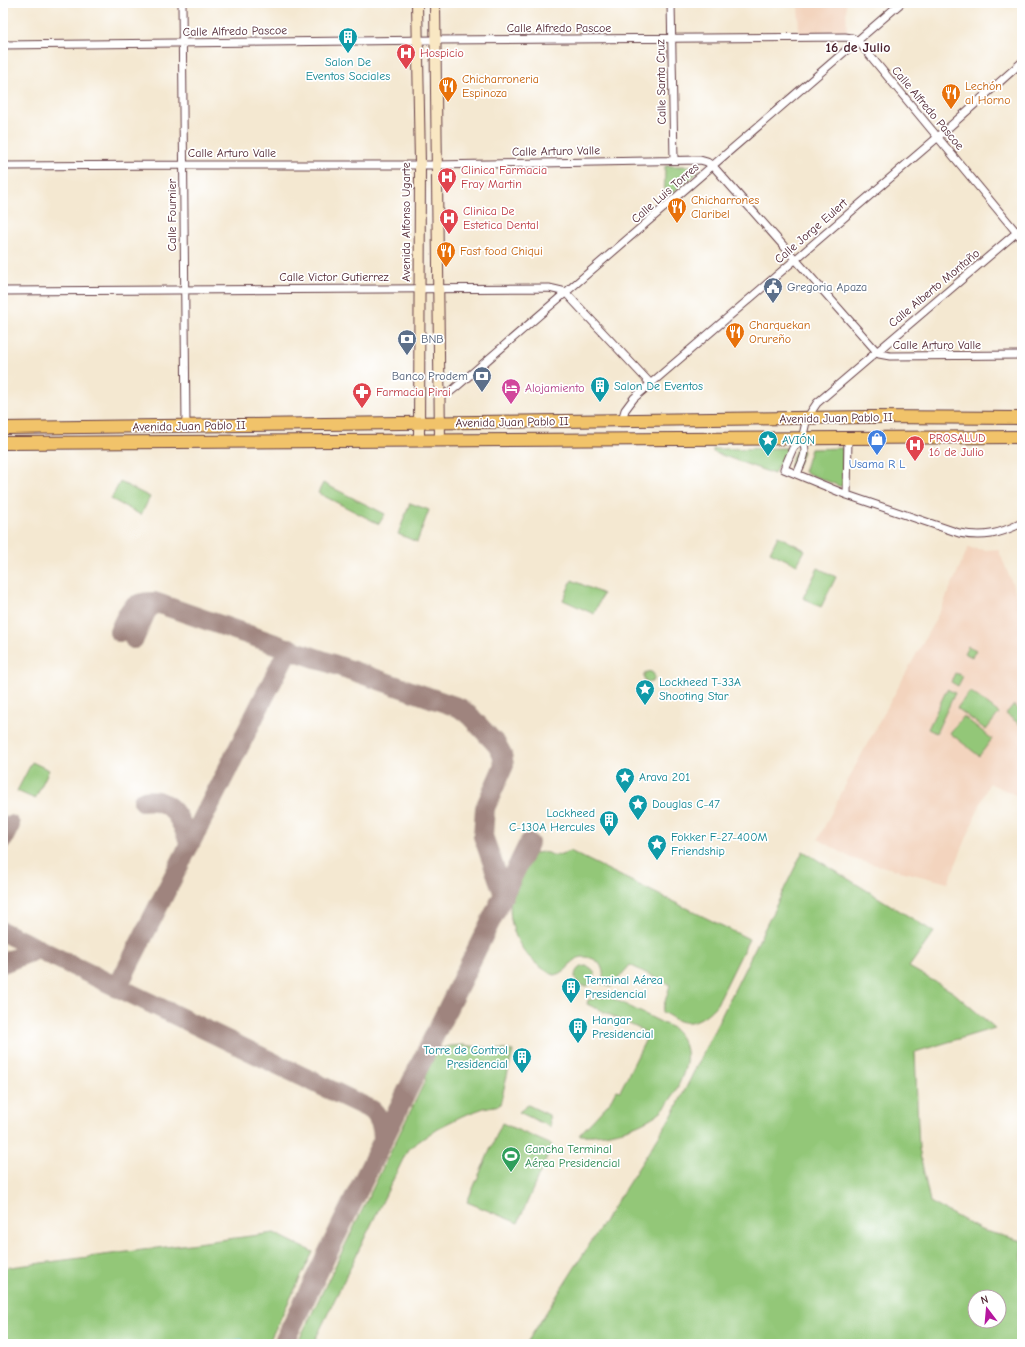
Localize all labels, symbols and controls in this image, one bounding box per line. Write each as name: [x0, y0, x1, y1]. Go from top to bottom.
street label: Calle Alfredo Pascoe: [507, 21, 611, 35]
street label: Calle Alfredo Pascoe: [183, 23, 287, 39]
building icon: Salon De Eventos Sociales: [337, 26, 359, 54]
street label: Calle Santa Cruz: [653, 39, 669, 125]
district label: 16 de Julio: [826, 39, 890, 56]
hospital icon: Hospicio: [395, 42, 417, 70]
place label: Hospicio: [420, 46, 464, 60]
place label: Salon De Eventos Sociales: [306, 55, 390, 83]
street label: Calle Alfredo Pascoe: [889, 63, 967, 153]
place label: Chicharroneria Espinoza: [462, 72, 539, 100]
restaurant icon: Chicharroneria Espinoza: [437, 75, 459, 103]
place label: Lechón al Horno: [965, 79, 1011, 107]
restaurant icon: Lechón al Horno: [940, 82, 962, 110]
street label: Calle Arturo Valle: [512, 143, 600, 159]
street label: Calle Arturo Valle: [188, 146, 276, 160]
street label: Calle Luis Torres: [629, 160, 701, 226]
street label: Avenida Alfonso Ugarte: [399, 162, 413, 282]
place label: Clinica Farmacia Fray Martin: [461, 163, 547, 191]
hospital icon: Clinica Farmacia Fray Martin: [436, 166, 458, 194]
street label: Calle Fournier: [165, 179, 179, 251]
place label: Chicharrones Claribel: [691, 193, 759, 221]
street label: Calle Jorge Eulert: [772, 195, 851, 266]
restaurant icon: Chicharrones Claribel: [666, 196, 688, 224]
place label: Clinica De Estetica Dental: [463, 204, 539, 232]
hospital icon: Clinica De Estetica Dental: [438, 207, 460, 235]
restaurant icon: Fast food Chiqui: [435, 240, 457, 268]
place label: Fast food Chiqui: [460, 244, 543, 258]
street label: Calle Alberto Montaño: [886, 246, 982, 330]
street label: Calle Victor Gutierrez: [279, 270, 389, 284]
public building icon: Gregoria Apaza: [762, 276, 784, 304]
place label: Gregoria Apaza: [787, 280, 867, 294]
place label: Charquekan Orureño: [749, 318, 810, 346]
restaurant icon: Charquekan Orureño: [724, 321, 746, 349]
bank icon: BNB: [396, 328, 418, 356]
place label: BNB: [421, 332, 444, 346]
street label: Calle Arturo Valle: [893, 338, 981, 352]
bank icon: Banco Prodem: [471, 365, 493, 393]
place label: Banco Prodem: [392, 369, 468, 383]
building icon: Salon De Eventos: [589, 375, 611, 403]
hotel icon: Alojamiento: [500, 377, 522, 405]
place label: Salon De Eventos: [614, 379, 703, 393]
pharmacy icon: Farmacia Pirai: [351, 381, 373, 409]
place label: Alojamiento: [525, 381, 585, 395]
place label: Farmacia Pirai: [376, 385, 451, 399]
street label: Avenida Juan Pablo II: [779, 410, 893, 426]
street label: Avenida Juan Pablo II: [455, 414, 569, 430]
street label: Avenida Juan Pablo II: [132, 418, 246, 434]
shop icon: Usama R L: [866, 428, 888, 456]
place icon: AVIÓN: [757, 429, 779, 457]
place label: PROSALUD 16 de Julio: [929, 431, 986, 459]
place label: AVIÓN: [782, 433, 815, 447]
hospital icon: PROSALUD 16 de Julio: [904, 434, 926, 462]
place label: Usama R L: [849, 457, 905, 471]
place label: Lockheed T-33A Shooting Star: [659, 675, 741, 703]
place icon: Lockheed T-33A Shooting Star: [634, 678, 656, 706]
place icon: Arava 201: [614, 766, 636, 794]
place label: Arava 201: [639, 770, 690, 784]
place icon: Douglas C-47: [627, 793, 649, 821]
place label: Douglas C-47: [652, 797, 720, 811]
place label: Lockheed C-130A Hercules: [509, 806, 595, 834]
building icon: Lockheed C-130A Hercules: [598, 809, 620, 837]
place label: Fokker F-27-400M Friendship: [671, 830, 768, 858]
place icon: Fokker F-27-400M Friendship: [646, 833, 668, 861]
place label: Terminal Aérea Presidencial: [585, 973, 663, 1001]
building icon: Terminal Aérea Presidencial: [560, 976, 582, 1004]
place label: Hangar Presidencial: [592, 1013, 653, 1041]
building icon: Hangar Presidencial: [567, 1016, 589, 1044]
place label: Torre de Control Presidencial: [423, 1043, 508, 1071]
building icon: Torre de Control Presidencial: [511, 1046, 533, 1074]
place label: Cancha Terminal Aérea Presidencial: [525, 1142, 620, 1170]
sports icon: Cancha Terminal Aérea Presidencial: [500, 1145, 522, 1173]
north arrow: [967, 1289, 1007, 1329]
text: N: [979, 1293, 990, 1307]

